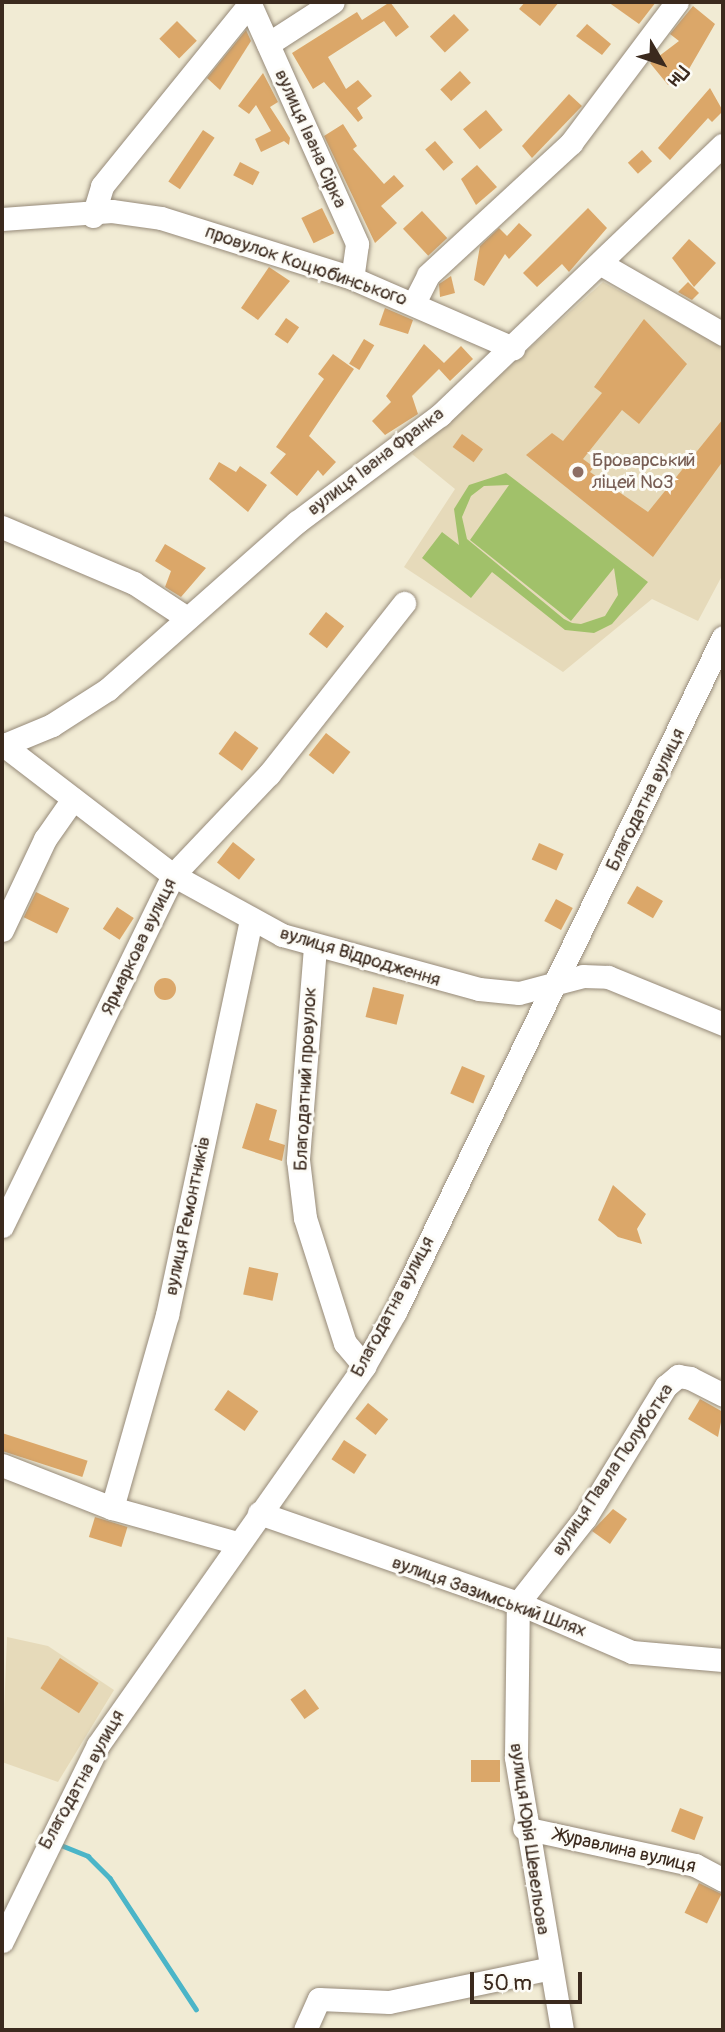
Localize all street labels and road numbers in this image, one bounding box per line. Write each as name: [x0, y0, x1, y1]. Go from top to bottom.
street label: вулиця Івана Сірка: [269, 66, 351, 212]
street label: провулок Коцюбинського: [202, 221, 410, 311]
street label: вулиця Івана Франка: [303, 403, 449, 521]
street label: Благодатна вулиця: [602, 725, 690, 875]
street label: Ярмаркова вулиця: [96, 875, 182, 1019]
street label: вулиця Відродження: [277, 922, 443, 992]
street label: Благодатний провулок: [290, 986, 322, 1172]
street label: вулиця Ремонтників: [160, 1134, 216, 1298]
street label: Благодатна вулиця: [346, 1233, 440, 1381]
street label: вулиця Павла Полуботка: [547, 1380, 679, 1560]
street label: вулиця Зазимський Шлях: [389, 1551, 589, 1643]
street label: Благодатна вулиця: [34, 1706, 130, 1854]
street label: вулиця Юрія Шевельова: [504, 1742, 554, 1936]
street label: Журавлина вулиця: [552, 1824, 698, 1878]

